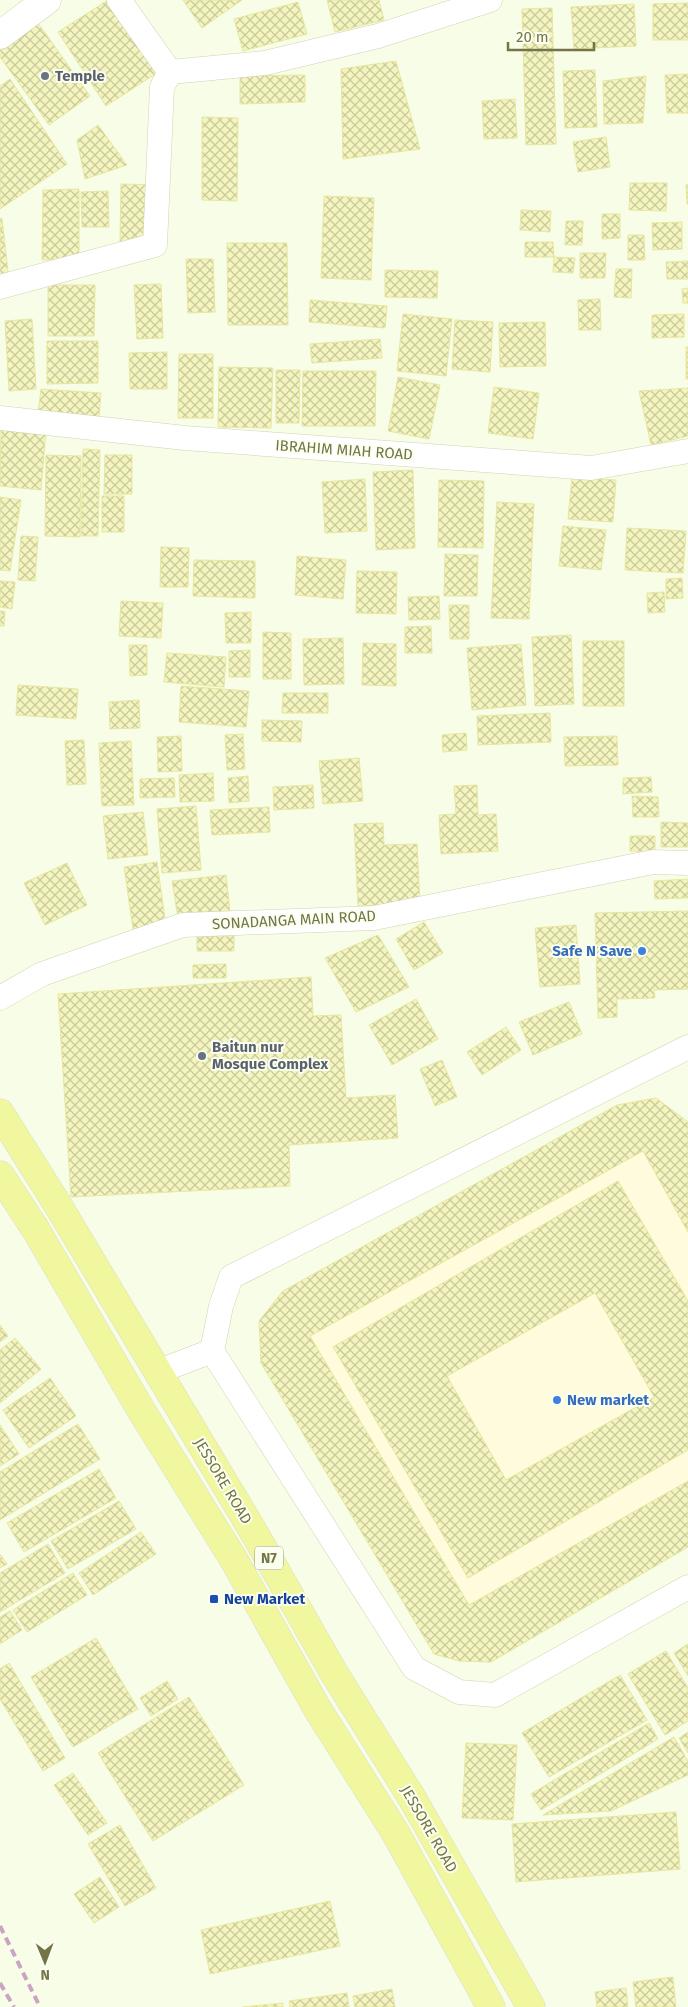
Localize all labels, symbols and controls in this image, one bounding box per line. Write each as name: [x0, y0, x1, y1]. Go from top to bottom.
scale bar: [508, 20, 594, 52]
text: 20 m: [516, 28, 549, 46]
place label: Temple: [55, 67, 105, 85]
marker: Temple: [39, 70, 51, 82]
street label: IBRAHIM MIAH ROAD: [275, 436, 413, 464]
street label: SONADANGA MAIN ROAD: [212, 907, 376, 933]
place label: Safe N Save: [552, 942, 632, 960]
marker: Safe N Save: [636, 945, 648, 957]
place label: Baitun nur Mosque Complex: [212, 1038, 328, 1073]
marker: Baitun nur Mosque Complex: [196, 1050, 208, 1062]
place label: New market: [567, 1391, 649, 1409]
marker: New market: [551, 1394, 563, 1406]
street label: JESSORE ROAD: [190, 1435, 256, 1527]
road number: N7: [255, 1546, 283, 1570]
place label: New Market: [224, 1590, 305, 1608]
marker: New Market: [208, 1593, 220, 1605]
street label: JESSORE ROAD: [397, 1782, 461, 1876]
north arrow: [20, 1937, 70, 1987]
text: N: [40, 1966, 50, 1983]

